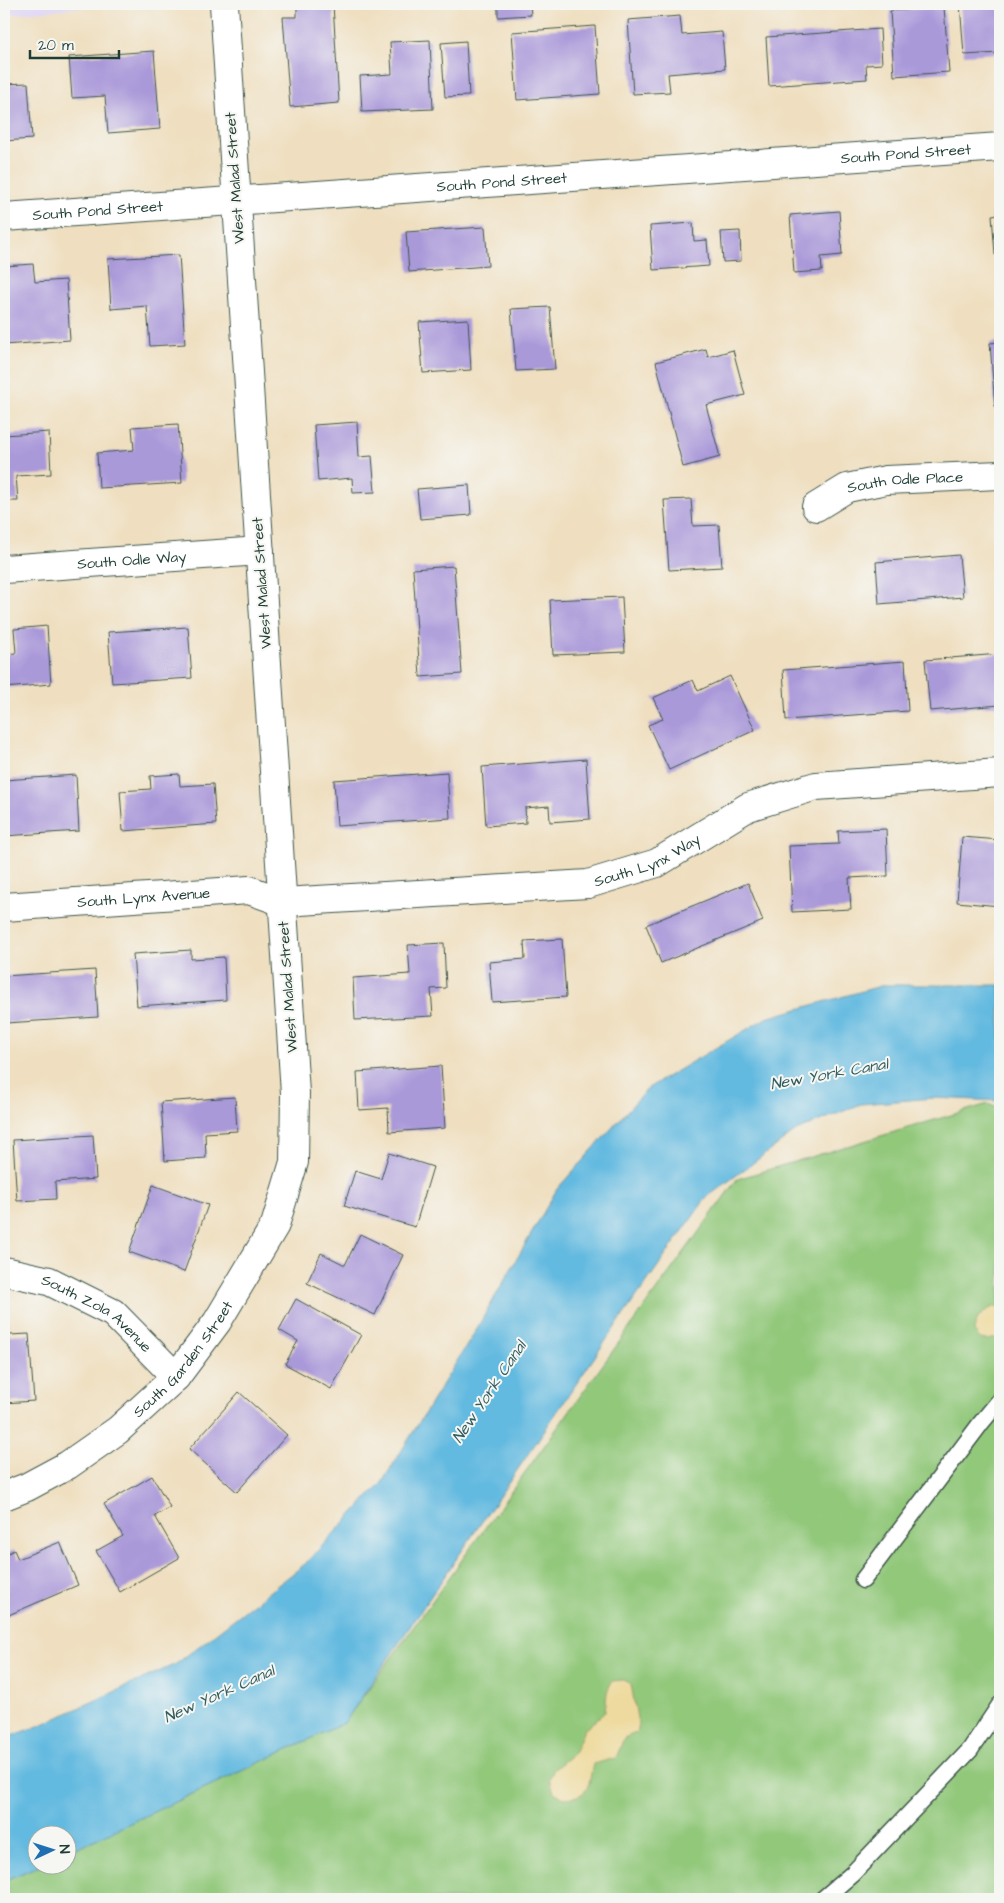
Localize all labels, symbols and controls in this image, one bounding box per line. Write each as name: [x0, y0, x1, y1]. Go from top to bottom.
scale bar: [30, 28, 119, 60]
text: 20 m: [38, 35, 74, 56]
street label: West Malad Street: [220, 112, 250, 244]
street label: South Pond Street: [840, 139, 972, 169]
street label: South Pond Street: [436, 167, 568, 197]
street label: South Pond Street: [32, 195, 164, 225]
street label: South Odle Place: [845, 466, 964, 498]
street label: West Malad Street: [247, 517, 277, 649]
street label: South Odle Way: [76, 546, 187, 574]
street label: South Lynx Way: [591, 828, 705, 892]
street label: South Lynx Avenue: [76, 882, 211, 912]
street label: West Malad Street: [273, 921, 303, 1053]
water label: New York Canal: [769, 1052, 892, 1095]
street label: South Zola Avenue: [40, 1269, 157, 1357]
street label: South Garden Street: [128, 1297, 238, 1422]
water label: New York Canal: [447, 1335, 533, 1447]
water label: New York Canal: [160, 1659, 280, 1728]
north arrow: [28, 1826, 78, 1876]
text: N: [54, 1844, 74, 1854]

